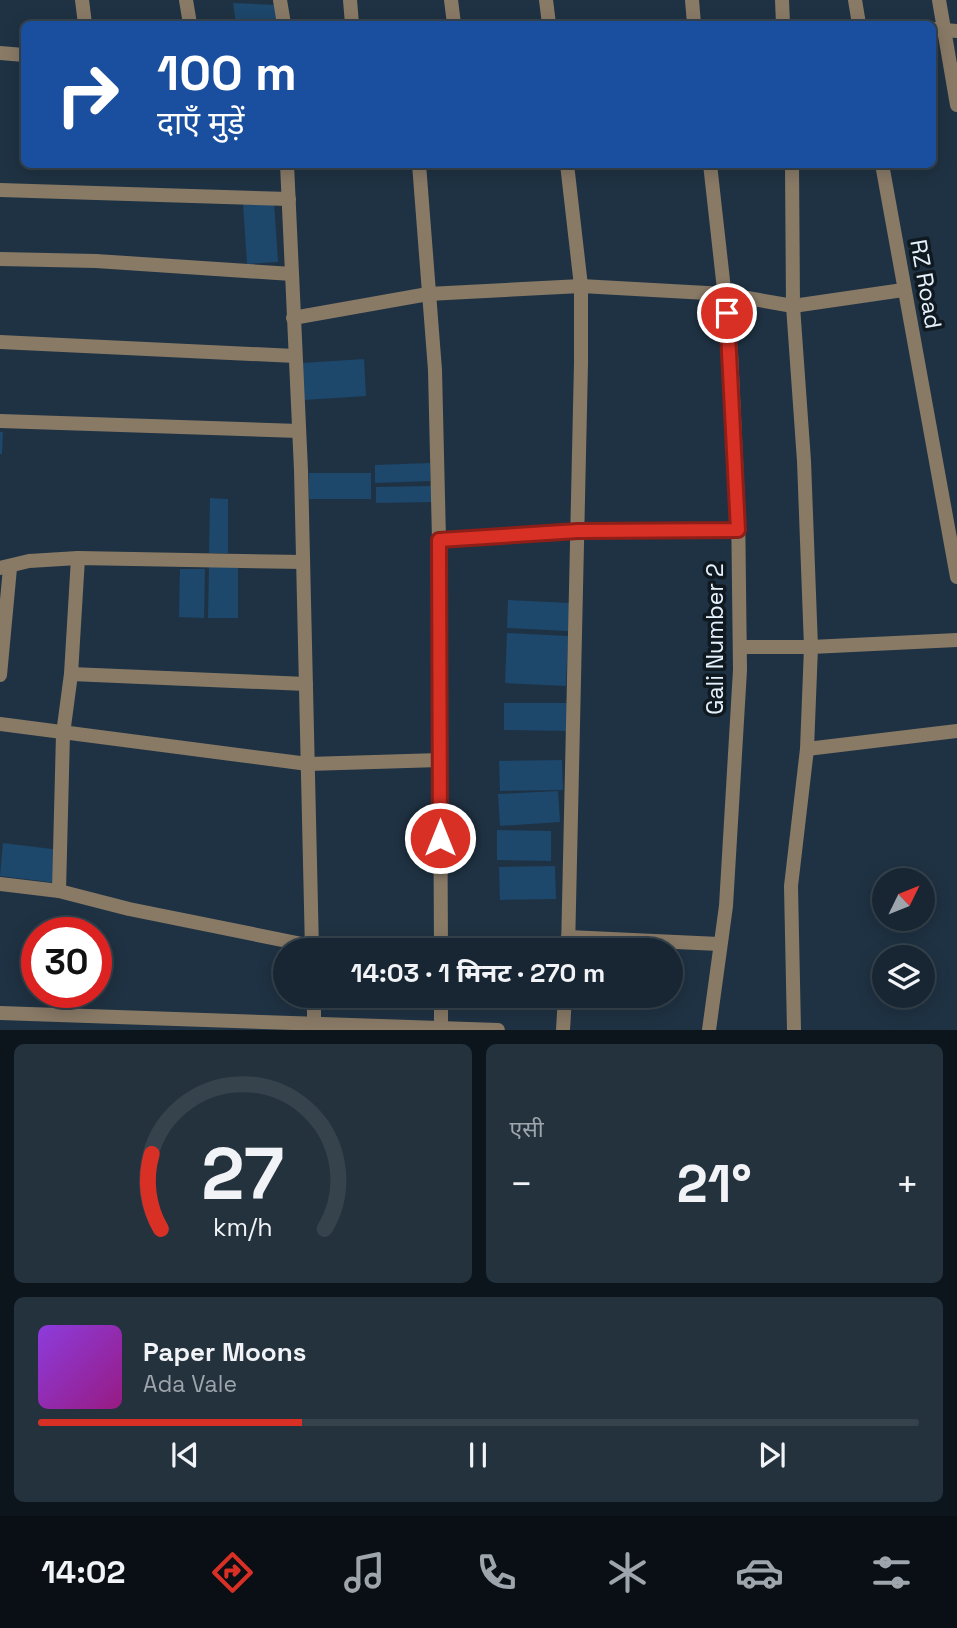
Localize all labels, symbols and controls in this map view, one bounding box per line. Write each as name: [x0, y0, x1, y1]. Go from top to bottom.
text: 100 m: [157, 42, 297, 104]
icon: right: [42, 49, 133, 140]
text: दाएँ मुड़ें: [157, 103, 244, 143]
street label: RZ Road: [903, 237, 949, 331]
pin: [697, 283, 757, 343]
icon: arrive: [708, 294, 746, 332]
street label: Gali Number 2: [700, 563, 730, 715]
position arrow: [403, 801, 477, 875]
north arrow: [872, 868, 934, 931]
map controls: [872, 868, 935, 1008]
speed limit sign: 30: [21, 917, 112, 1008]
button: layers: [872, 945, 935, 1008]
text: 14:03 · 1 मिनट · 270 m: [351, 956, 605, 990]
text: एसी: [510, 1114, 544, 1144]
text: 27: [201, 1128, 284, 1221]
text: 21°: [677, 1151, 752, 1217]
text: −: [510, 1160, 533, 1208]
text: +: [895, 1160, 919, 1208]
text: km/h: [213, 1211, 273, 1243]
text: Paper Moons: [143, 1335, 306, 1369]
text: Ada Vale: [143, 1369, 237, 1399]
icon: previous: [166, 1436, 204, 1474]
icon: pause: [459, 1436, 497, 1474]
icon: next: [753, 1436, 791, 1474]
icon: directions: [208, 1548, 257, 1597]
icon: music: [340, 1548, 389, 1597]
icon: phone: [472, 1548, 521, 1597]
icon: climate: [603, 1548, 652, 1597]
icon: car: [735, 1548, 784, 1597]
icon: filters: [867, 1548, 916, 1597]
text: 14:02: [41, 1552, 125, 1592]

